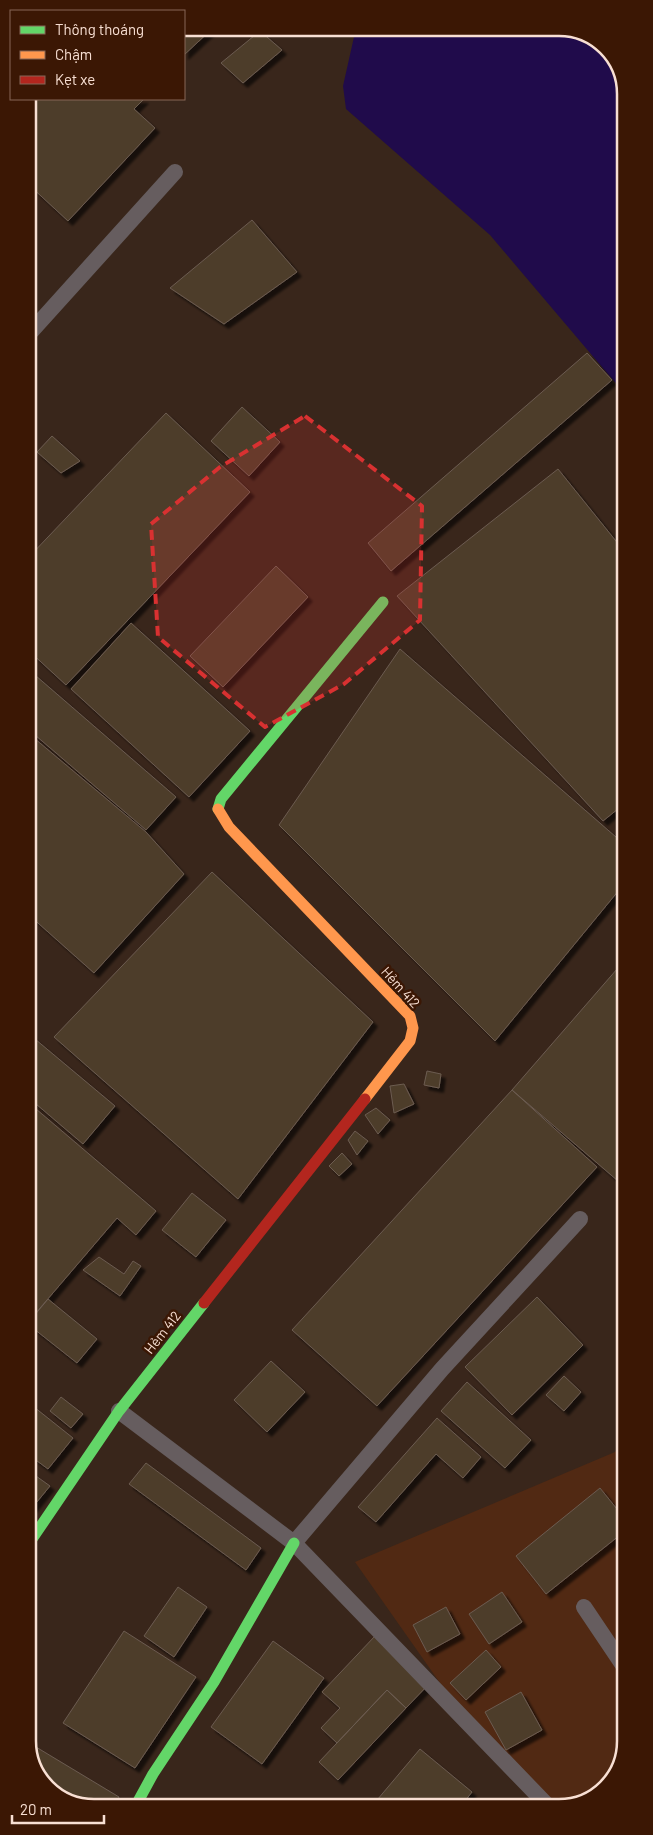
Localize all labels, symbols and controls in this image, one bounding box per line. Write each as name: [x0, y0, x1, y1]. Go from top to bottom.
legend: [10, 10, 185, 100]
text: Thông thoáng: [55, 20, 144, 38]
text: Chậm: [55, 45, 92, 63]
text: Kẹt xe: [55, 70, 95, 88]
street label: Hẻm 412: [378, 963, 424, 1011]
street label: Hẻm 412: [140, 1307, 184, 1357]
scale bar: [12, 1792, 105, 1824]
text: 20 m: [20, 1800, 52, 1818]

